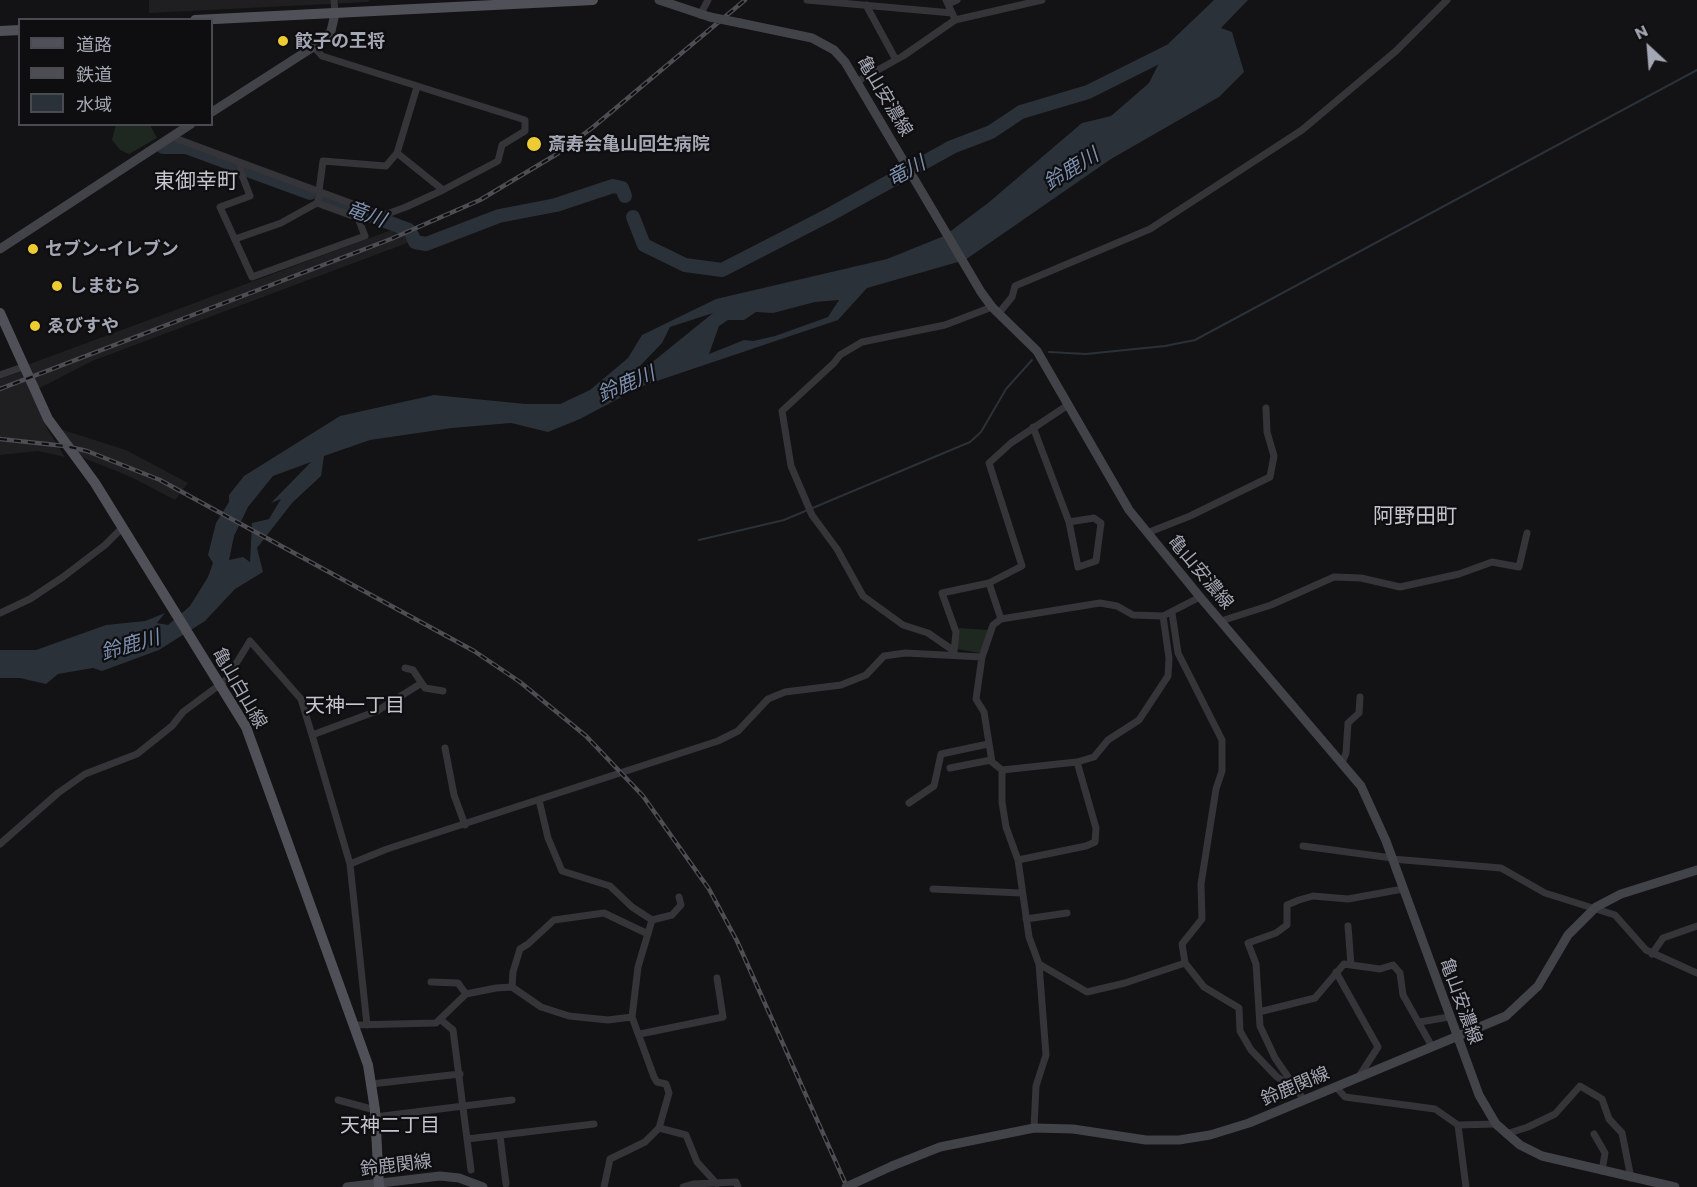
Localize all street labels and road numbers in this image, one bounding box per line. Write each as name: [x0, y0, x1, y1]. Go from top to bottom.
street label: 亀山安濃線: [853, 52, 917, 140]
street label: 亀山安濃線: [1164, 531, 1238, 613]
street label: 亀山白山線: [208, 644, 272, 732]
street label: 亀山安濃線: [1435, 955, 1487, 1047]
street label: 鈴鹿関線: [1258, 1062, 1332, 1110]
street label: 鈴鹿関線: [359, 1150, 433, 1180]

